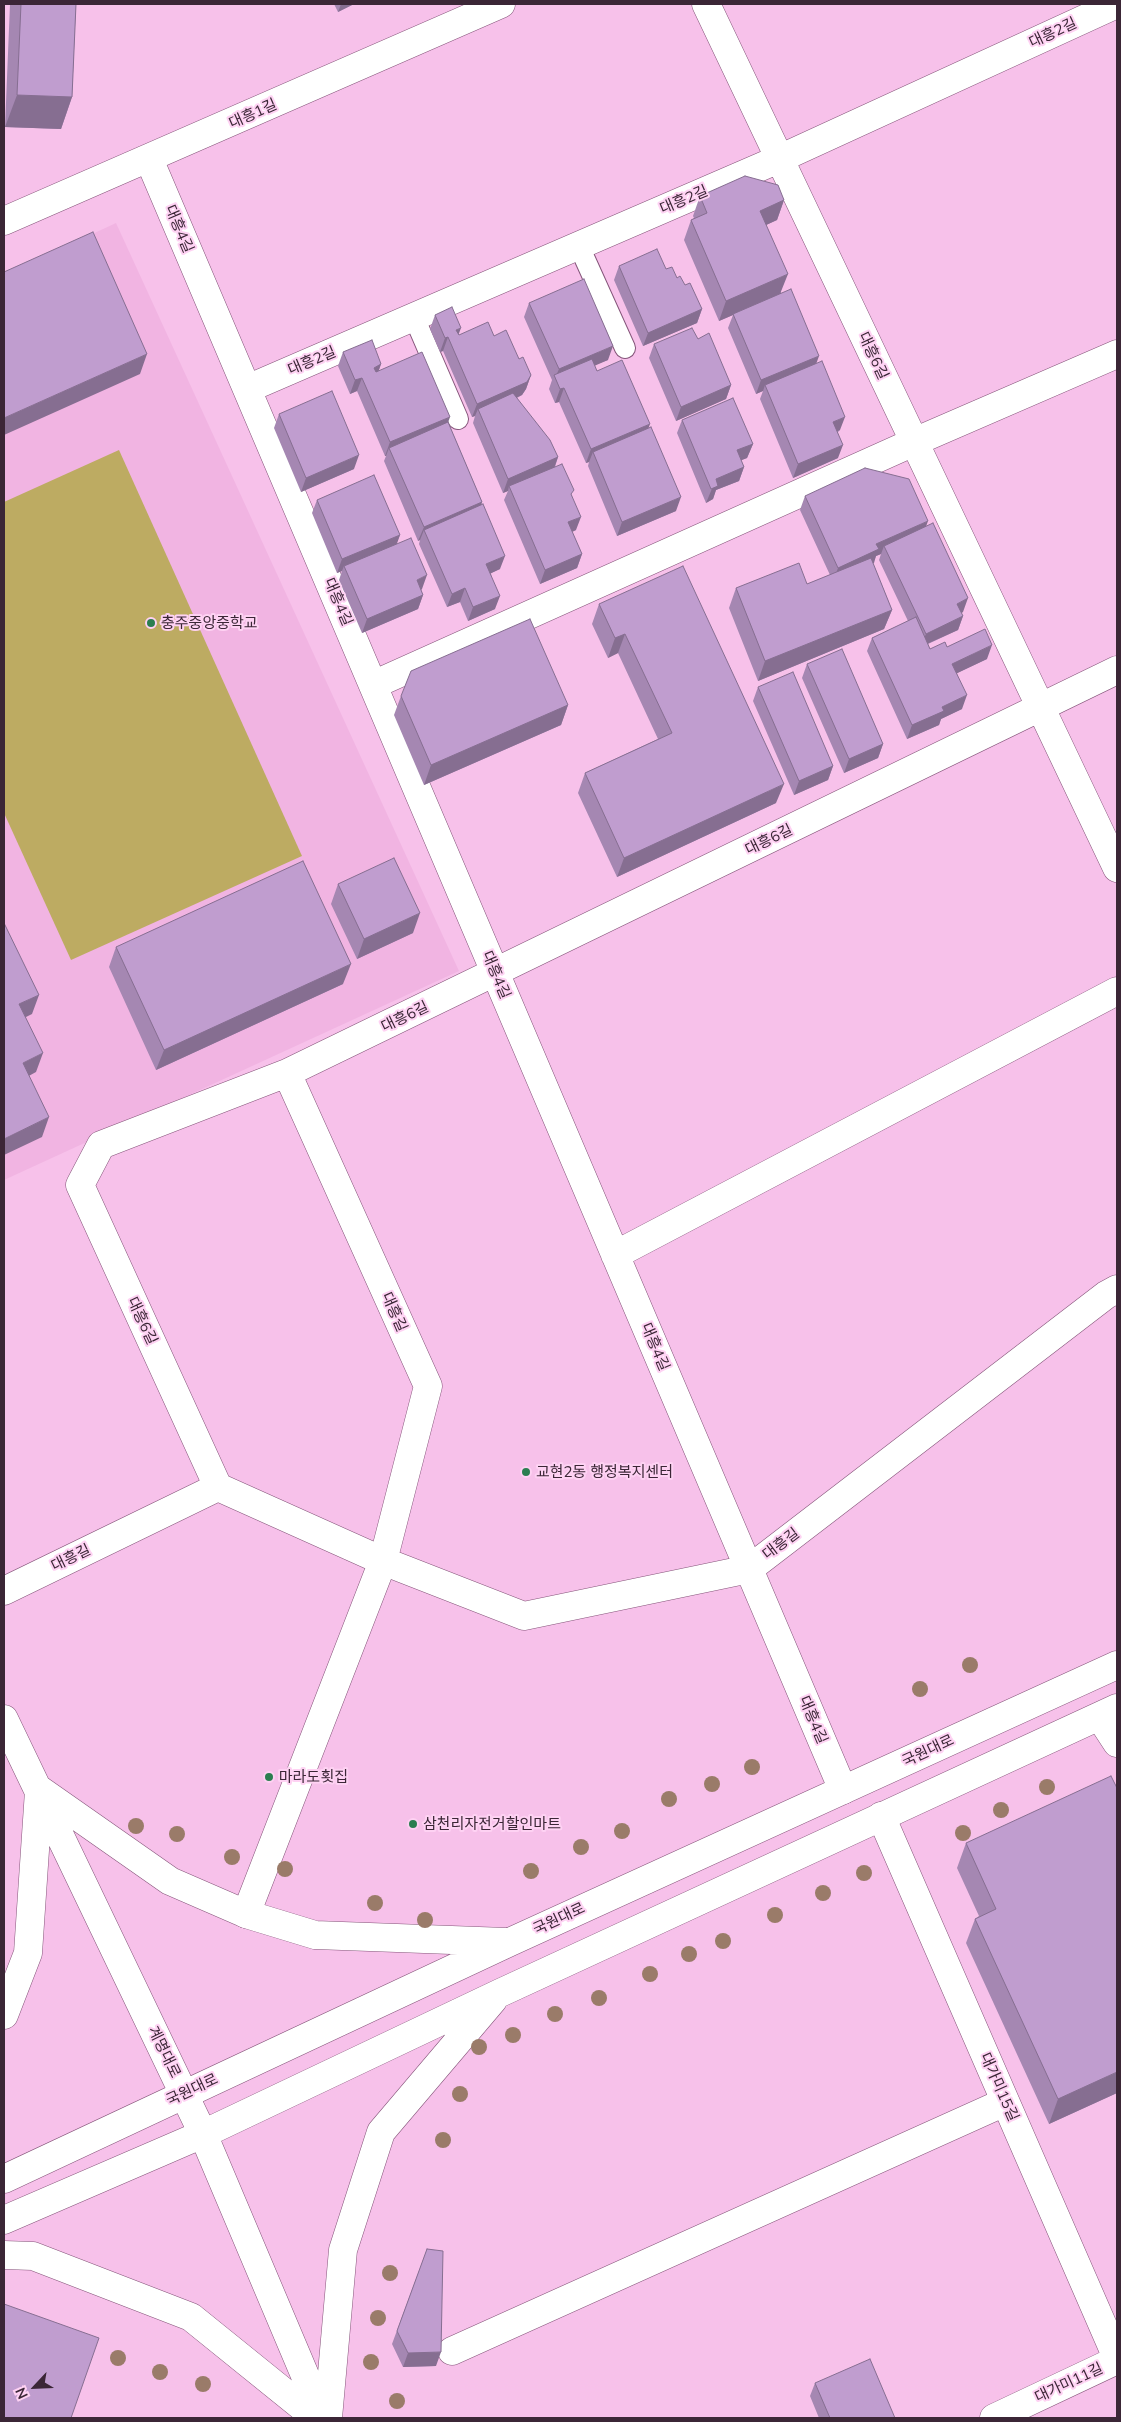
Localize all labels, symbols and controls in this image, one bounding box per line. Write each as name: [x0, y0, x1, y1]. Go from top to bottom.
street label: 대흥2길: [1026, 14, 1080, 52]
street label: 대흥1길: [226, 96, 280, 132]
street label: 대흥2길: [657, 182, 711, 218]
street label: 대흥4길: [161, 202, 197, 256]
street label: 대흥6길: [854, 329, 892, 383]
street label: 대흥2길: [285, 343, 339, 379]
street label: 대흥4길: [320, 575, 356, 629]
place label: 충주중앙중학교: [161, 614, 258, 632]
marker: 충주중앙중학교: [145, 617, 157, 629]
street label: 대흥6길: [742, 821, 796, 859]
street label: 대흥4길: [478, 948, 514, 1002]
street label: 대흥6길: [378, 998, 432, 1036]
street label: 대흥길: [377, 1289, 411, 1335]
street label: 대흥6길: [123, 1294, 161, 1348]
street label: 대흥4길: [637, 1320, 673, 1374]
place label: 교현2동 행정복지센터: [536, 1463, 673, 1481]
marker: 교현2동 행정복지센터: [520, 1466, 532, 1478]
street label: 대흥길: [759, 1524, 803, 1564]
street label: 대흥길: [48, 1541, 94, 1575]
street label: 대흥4길: [795, 1693, 831, 1747]
street label: 국원대로: [899, 1731, 957, 1771]
place label: 마라도횟집: [279, 1768, 348, 1786]
marker: 마라도횟집: [263, 1771, 275, 1783]
place label: 삼천리자전거할인마트: [423, 1815, 561, 1833]
marker: 삼천리자전거할인마트: [407, 1818, 419, 1830]
street label: 국원대로: [530, 1899, 588, 1939]
street label: 계명대로: [144, 2023, 184, 2081]
street label: 대가미15길: [976, 2050, 1022, 2124]
street label: 국원대로: [163, 2070, 221, 2110]
street label: 대가미11길: [1032, 2359, 1106, 2407]
north arrow: [10, 2362, 60, 2412]
text: N: [11, 2385, 32, 2402]

